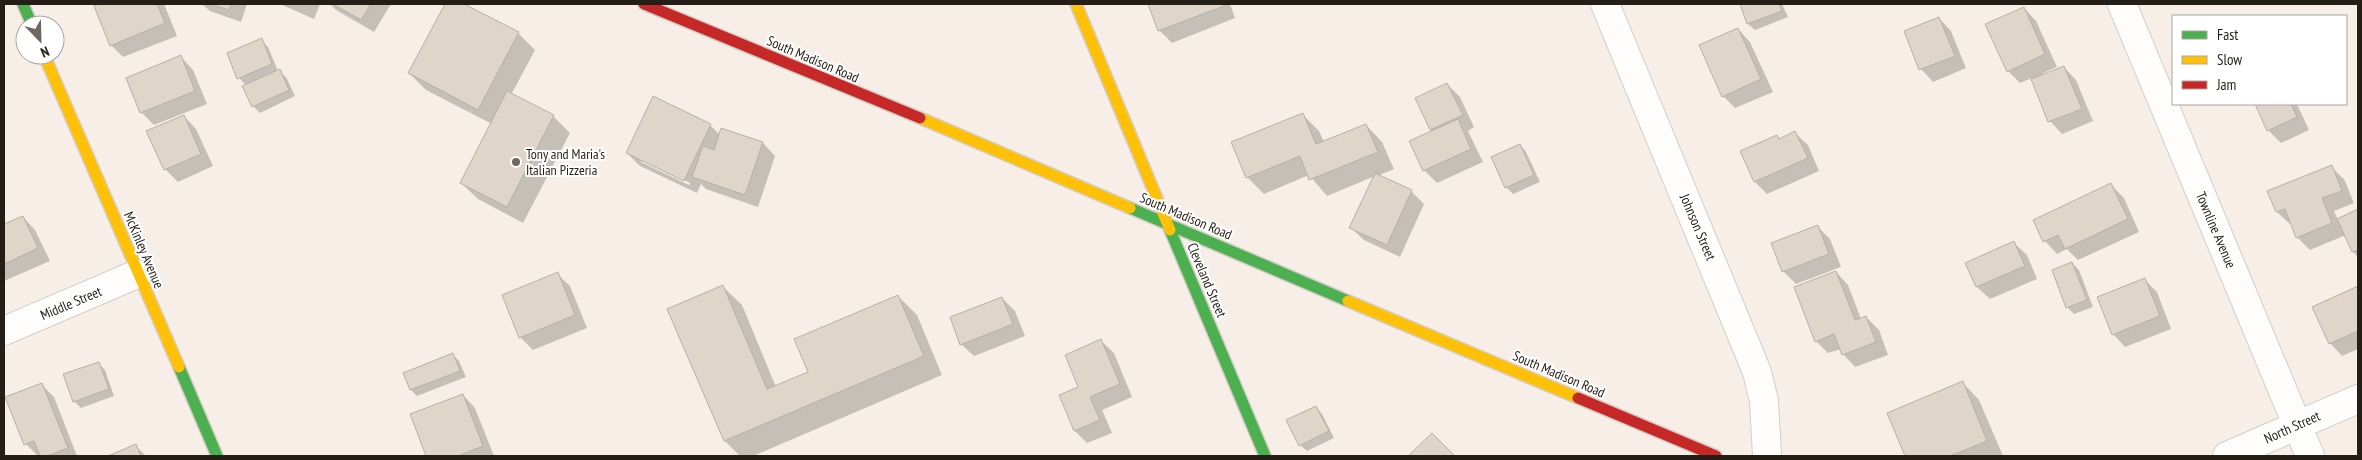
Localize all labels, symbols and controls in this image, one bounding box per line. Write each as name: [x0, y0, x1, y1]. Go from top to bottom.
north arrow: [15, 15, 65, 65]
legend: [2172, 15, 2347, 105]
text: Fast: [2217, 25, 2238, 44]
street label: South Madison Road: [764, 31, 862, 87]
text: N: [38, 42, 52, 62]
text: Slow: [2217, 50, 2242, 69]
text: Jam: [2216, 75, 2236, 94]
place label: Tony and Maria's Italian Pizzeria: [526, 145, 605, 179]
marker: Tony and Maria's Italian Pizzeria: [510, 156, 522, 168]
street label: South Madison Road: [1137, 188, 1235, 244]
street label: Townline Avenue: [2192, 189, 2240, 271]
street label: Johnson Street: [1676, 190, 1720, 263]
street label: McKinley Avenue: [120, 209, 168, 291]
street label: Cleveland Street: [1183, 240, 1231, 320]
street label: Middle Street: [38, 282, 105, 324]
street label: South Madison Road: [1510, 346, 1608, 402]
street label: North Street: [2261, 407, 2323, 447]

